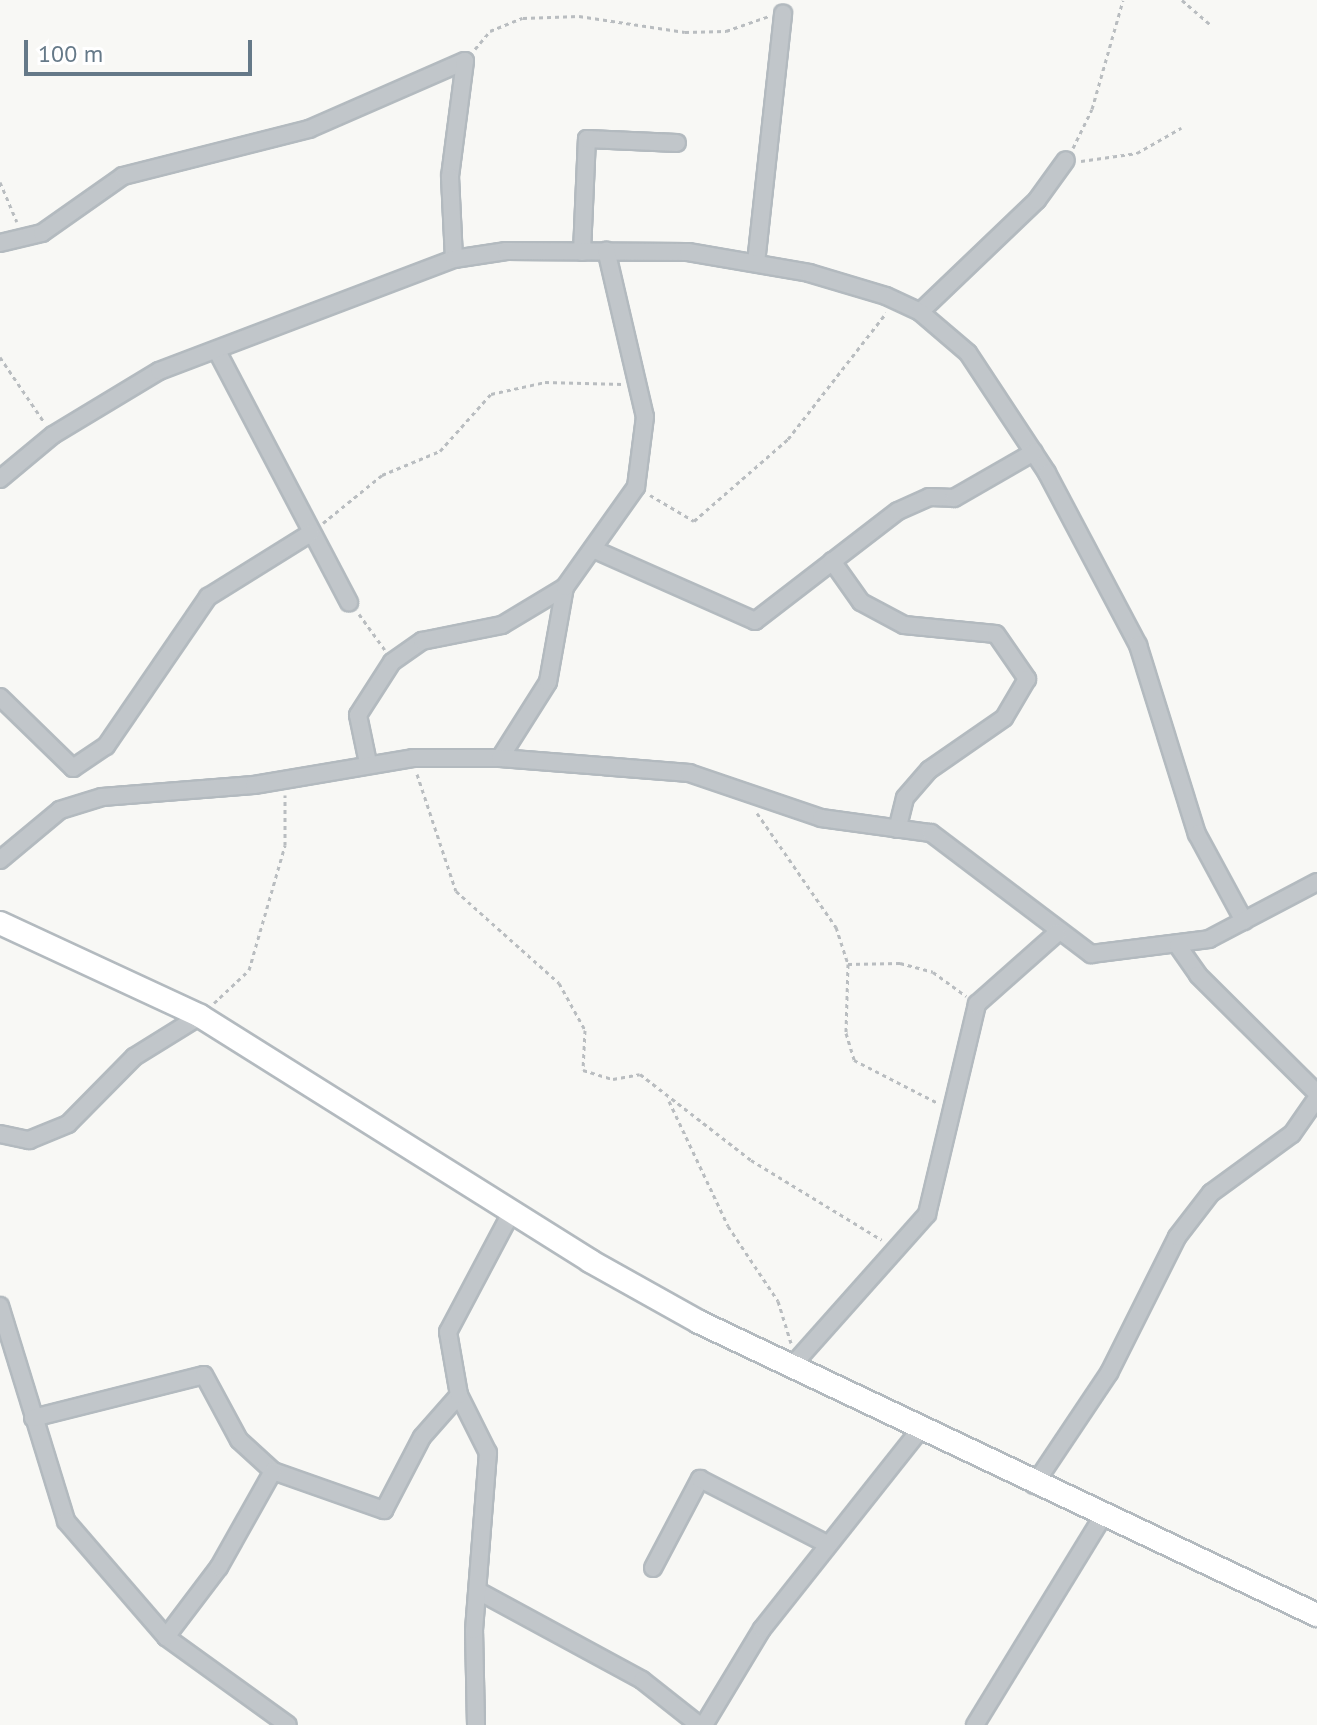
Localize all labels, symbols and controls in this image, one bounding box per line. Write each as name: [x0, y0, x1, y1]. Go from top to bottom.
scale bar: [28, 24, 256, 74]
text: 100 m: [38, 38, 103, 69]

